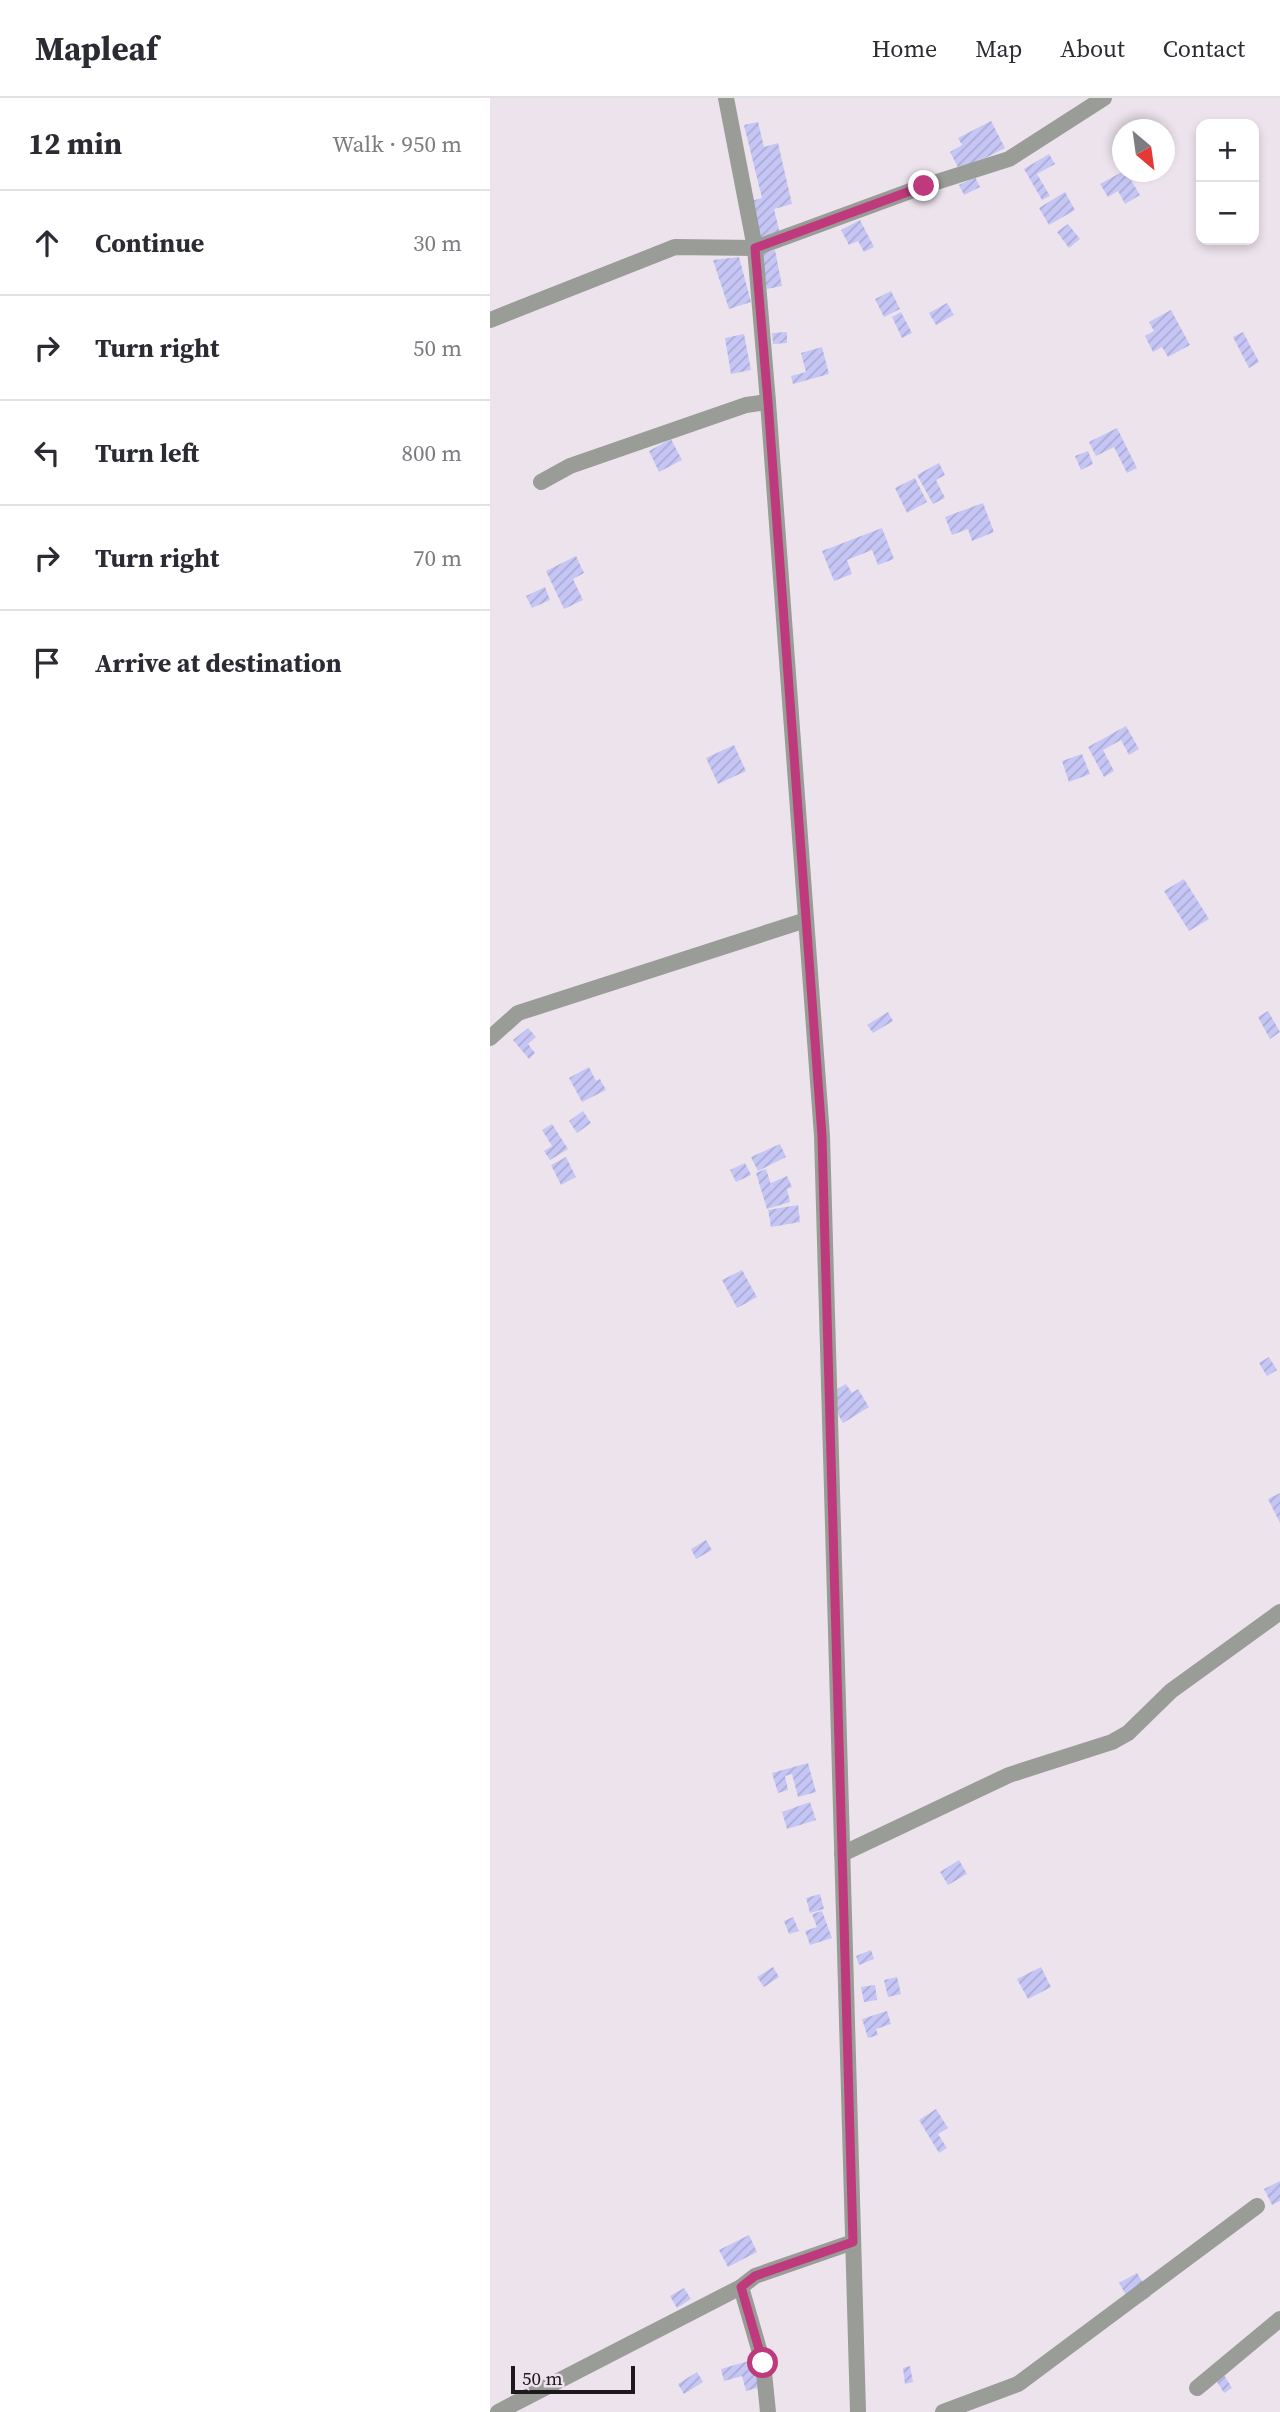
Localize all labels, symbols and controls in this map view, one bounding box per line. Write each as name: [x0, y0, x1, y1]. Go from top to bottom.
text: Mapleaf: [35, 26, 158, 71]
text: Home: [872, 32, 937, 65]
text: Map: [975, 32, 1022, 65]
text: About: [1060, 32, 1125, 65]
text: Contact: [1163, 32, 1245, 65]
north arrow: [1112, 119, 1175, 182]
map controls: [1196, 119, 1259, 245]
button: +: [1196, 119, 1259, 182]
text: 12 min: [28, 123, 122, 164]
text: Walk · 950 m: [332, 128, 462, 160]
route end: [908, 170, 939, 201]
button: −: [1196, 182, 1259, 245]
icon: ahead: [28, 224, 66, 262]
text: Continue: [95, 225, 204, 261]
text: 30 m: [413, 227, 462, 259]
icon: right: [28, 329, 66, 367]
text: Turn right: [95, 330, 219, 366]
text: 50 m: [413, 332, 462, 364]
icon: left: [28, 434, 66, 472]
text: Turn left: [95, 435, 199, 471]
text: 800 m: [401, 437, 462, 469]
icon: right: [28, 539, 66, 577]
text: Turn right: [95, 540, 219, 576]
text: 70 m: [413, 542, 462, 574]
icon: arrive: [28, 644, 66, 682]
text: Arrive at destination: [95, 645, 342, 681]
route start: [747, 2347, 778, 2378]
scale bar: [511, 2363, 635, 2395]
text: 50 m: [522, 2365, 563, 2391]

